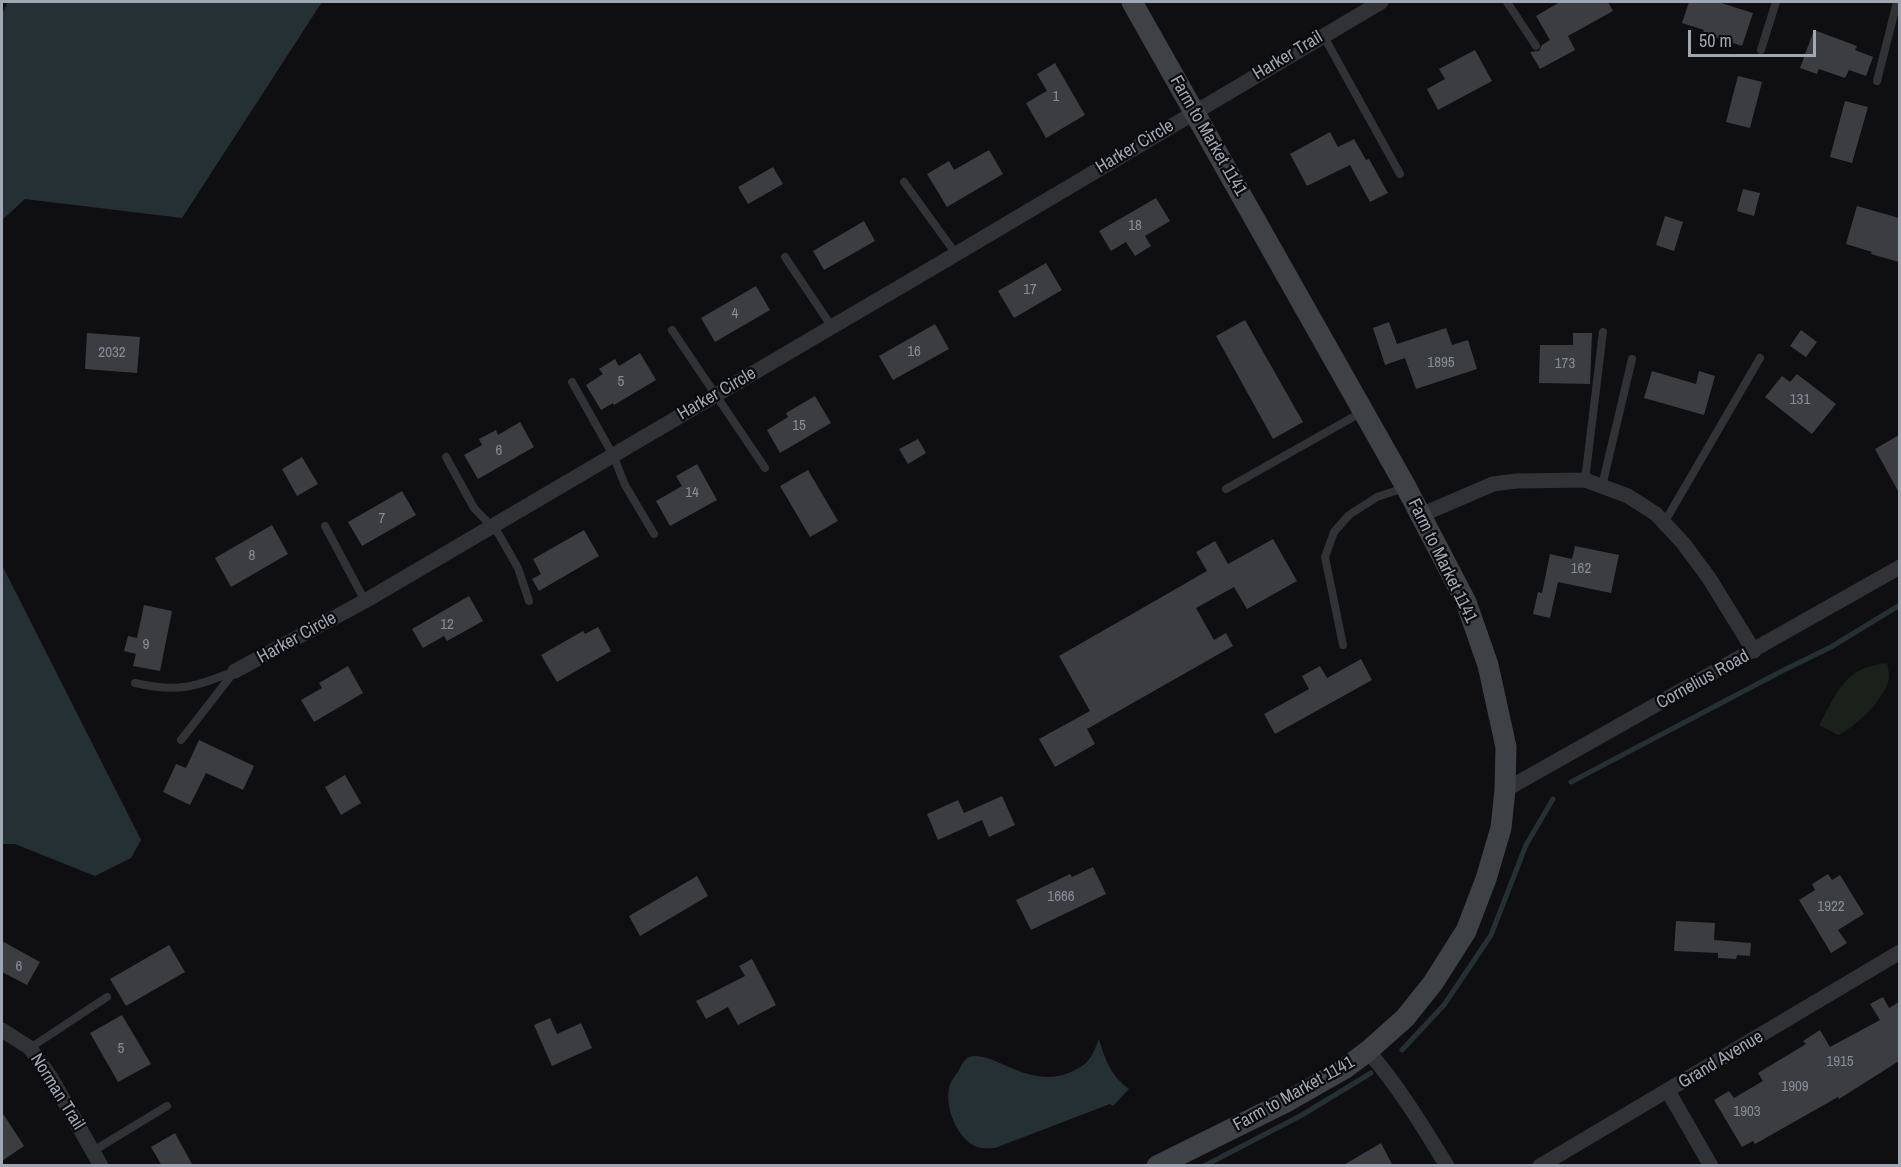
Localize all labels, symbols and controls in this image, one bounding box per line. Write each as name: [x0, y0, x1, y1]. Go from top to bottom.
scale bar: [1691, 18, 1818, 56]
street label: Harker Trail: [1249, 27, 1327, 85]
text: 50 m: [1699, 28, 1732, 53]
street label: Farm to Market 1141: [1165, 72, 1251, 200]
house number: 1: [1053, 88, 1059, 106]
street label: Harker Circle: [1092, 115, 1178, 179]
house number: 18: [1128, 217, 1142, 235]
house number: 17: [1023, 281, 1037, 299]
house number: 4: [732, 305, 738, 323]
house number: 16: [907, 343, 921, 361]
house number: 2032: [98, 344, 126, 362]
house number: 1895: [1427, 354, 1455, 372]
house number: 173: [1555, 355, 1575, 373]
street label: Harker Circle: [674, 363, 760, 425]
house number: 5: [618, 373, 624, 391]
house number: 131: [1790, 391, 1810, 409]
house number: 15: [792, 417, 806, 435]
house number: 6: [496, 442, 502, 460]
house number: 14: [685, 484, 699, 502]
street label: Farm to Market 1141: [1403, 496, 1481, 626]
house number: 7: [379, 510, 385, 528]
house number: 8: [249, 547, 255, 565]
house number: 162: [1571, 560, 1591, 578]
street label: Harker Circle: [254, 607, 340, 669]
house number: 12: [440, 616, 454, 634]
house number: 9: [143, 636, 149, 654]
street label: Cornelius Road: [1653, 646, 1753, 714]
house number: 1666: [1047, 888, 1075, 906]
house number: 1922: [1817, 898, 1845, 916]
house number: 6: [16, 958, 22, 976]
street label: Grand Avenue: [1675, 1026, 1767, 1094]
house number: 5: [118, 1040, 124, 1058]
street label: Norman Trail: [25, 1050, 89, 1134]
street label: Farm to Market 1141: [1230, 1052, 1358, 1136]
house number: 1915: [1826, 1053, 1854, 1071]
house number: 1909: [1781, 1078, 1809, 1096]
house number: 1903: [1733, 1103, 1761, 1121]

